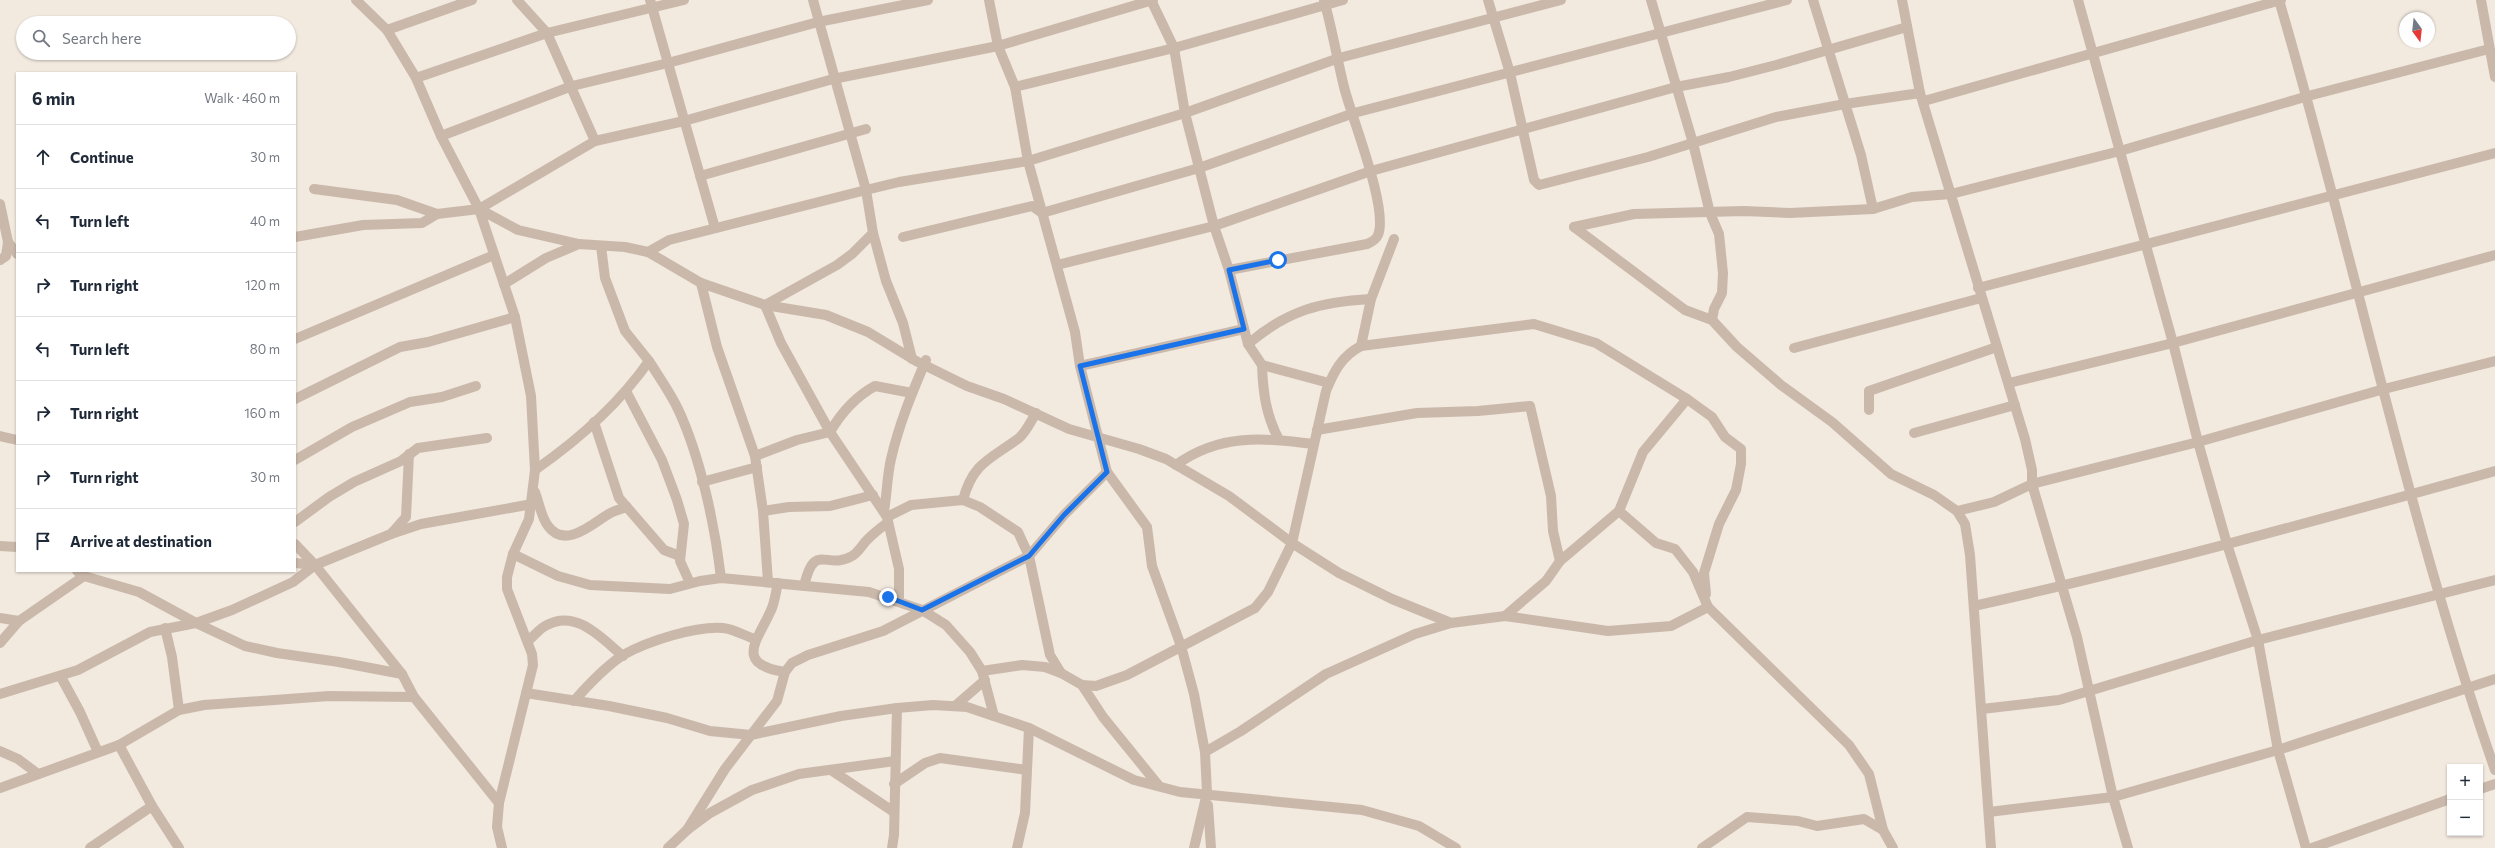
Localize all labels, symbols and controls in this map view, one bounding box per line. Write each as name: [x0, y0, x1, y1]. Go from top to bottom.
north arrow: [2399, 12, 2435, 48]
search box: [16, 16, 296, 60]
icon: search: [30, 27, 52, 49]
text: Search here: [62, 29, 141, 47]
text: 6 min: [32, 88, 75, 109]
text: Walk · 460 m: [204, 90, 280, 106]
icon: ahead: [32, 146, 54, 168]
text: Continue: [70, 148, 134, 166]
text: 30 m: [250, 149, 280, 165]
icon: left: [32, 210, 54, 232]
text: Turn left: [70, 212, 129, 230]
text: 40 m: [250, 213, 280, 229]
route start: [1269, 251, 1287, 269]
icon: right: [32, 274, 54, 296]
text: Turn right: [70, 276, 139, 294]
text: 120 m: [245, 277, 280, 293]
icon: left: [32, 338, 54, 360]
text: Turn left: [70, 340, 129, 358]
text: 80 m: [250, 341, 280, 357]
icon: right: [32, 402, 54, 424]
text: Turn right: [70, 404, 139, 422]
text: 160 m: [244, 405, 280, 421]
icon: right: [32, 466, 54, 488]
text: Turn right: [70, 468, 139, 486]
text: 30 m: [250, 469, 280, 485]
icon: arrive: [32, 530, 54, 552]
text: Arrive at destination: [70, 532, 212, 550]
route end: [879, 588, 897, 606]
map controls: [2447, 764, 2483, 836]
button: +: [2447, 764, 2483, 800]
button: −: [2447, 800, 2483, 836]

